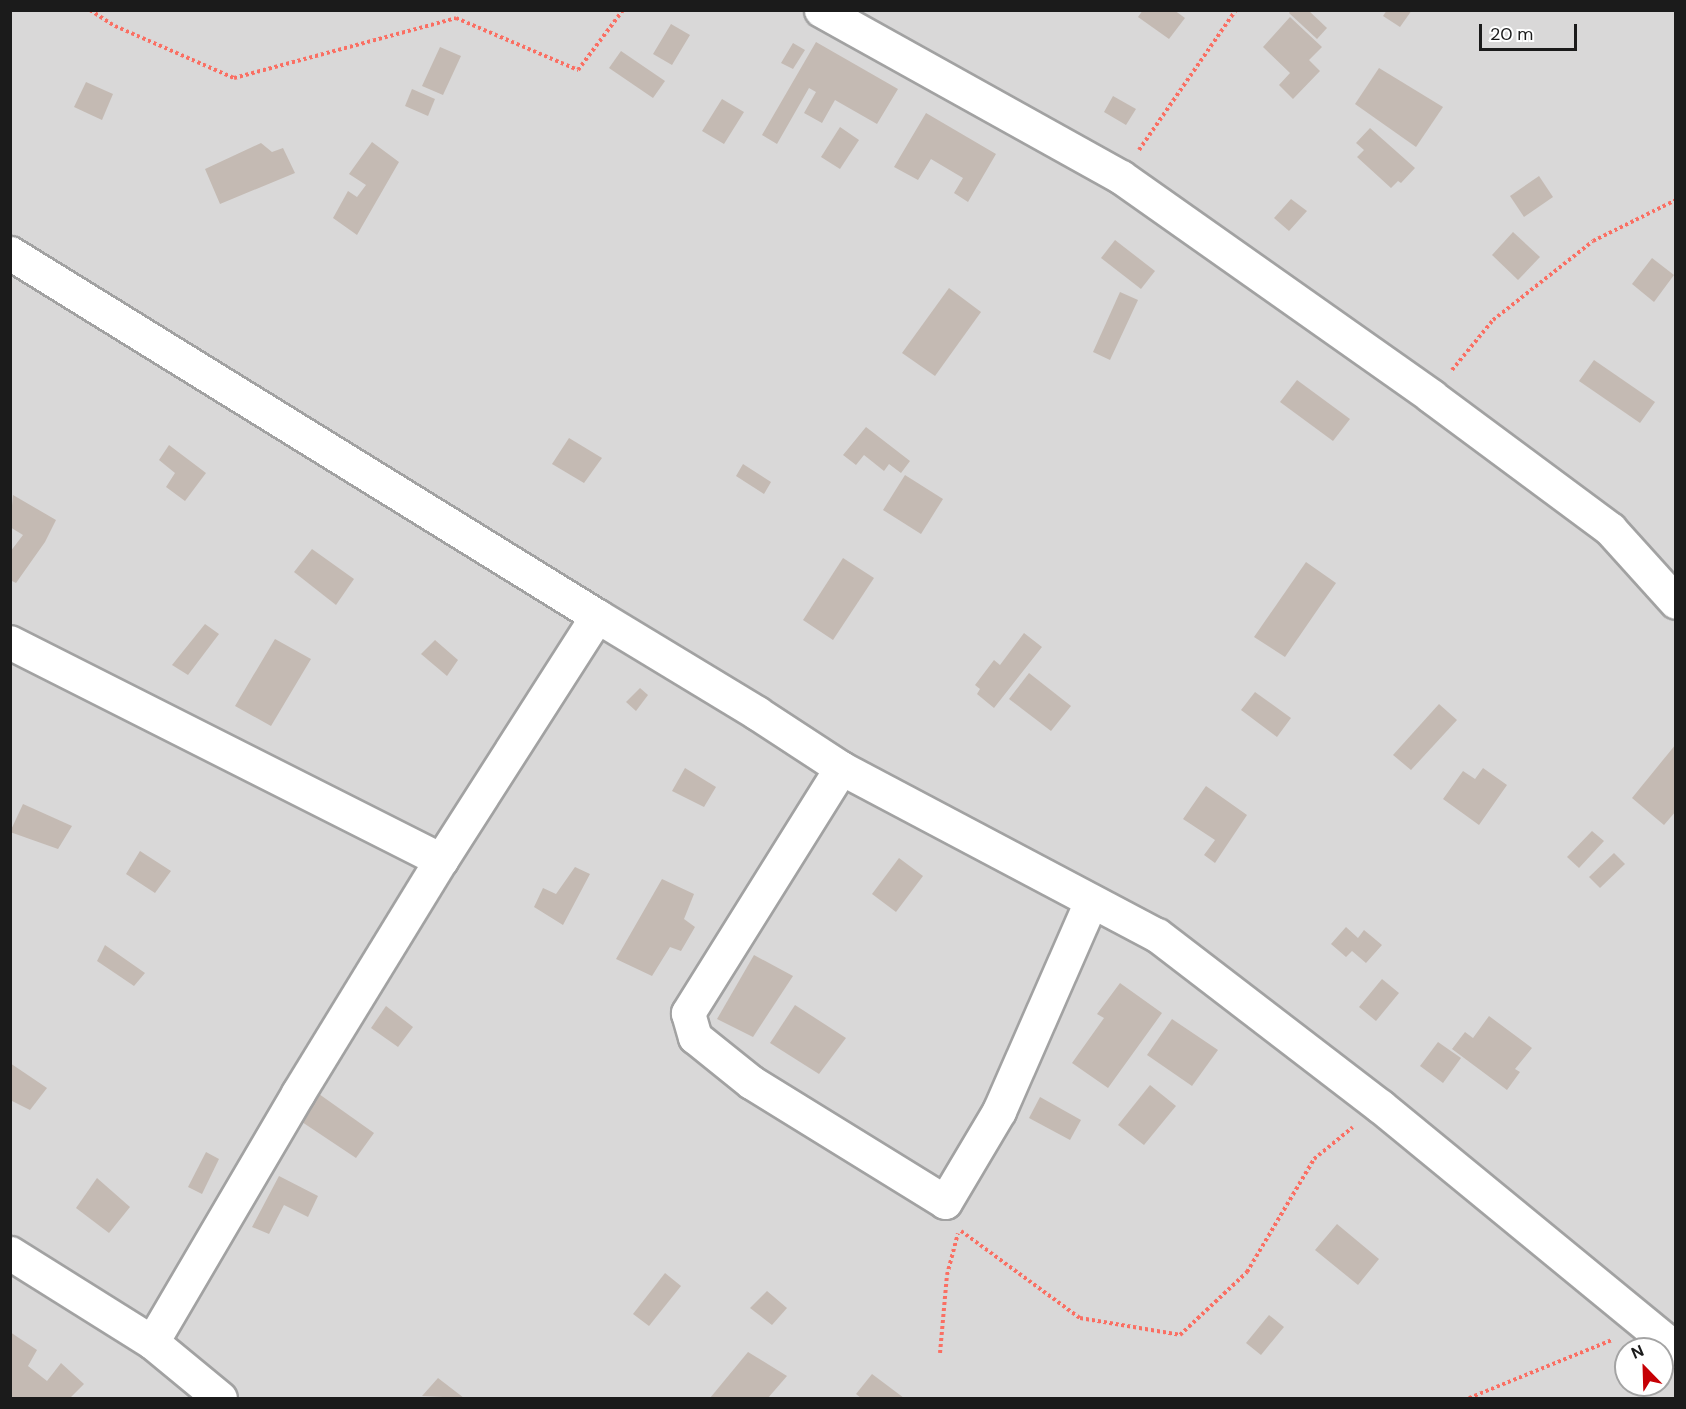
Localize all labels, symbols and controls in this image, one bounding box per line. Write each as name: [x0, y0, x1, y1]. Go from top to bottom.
scale bar: [1482, 12, 1580, 50]
text: 20 m: [1490, 22, 1533, 46]
north arrow: [1614, 1337, 1674, 1397]
text: N: [1628, 1340, 1647, 1364]

